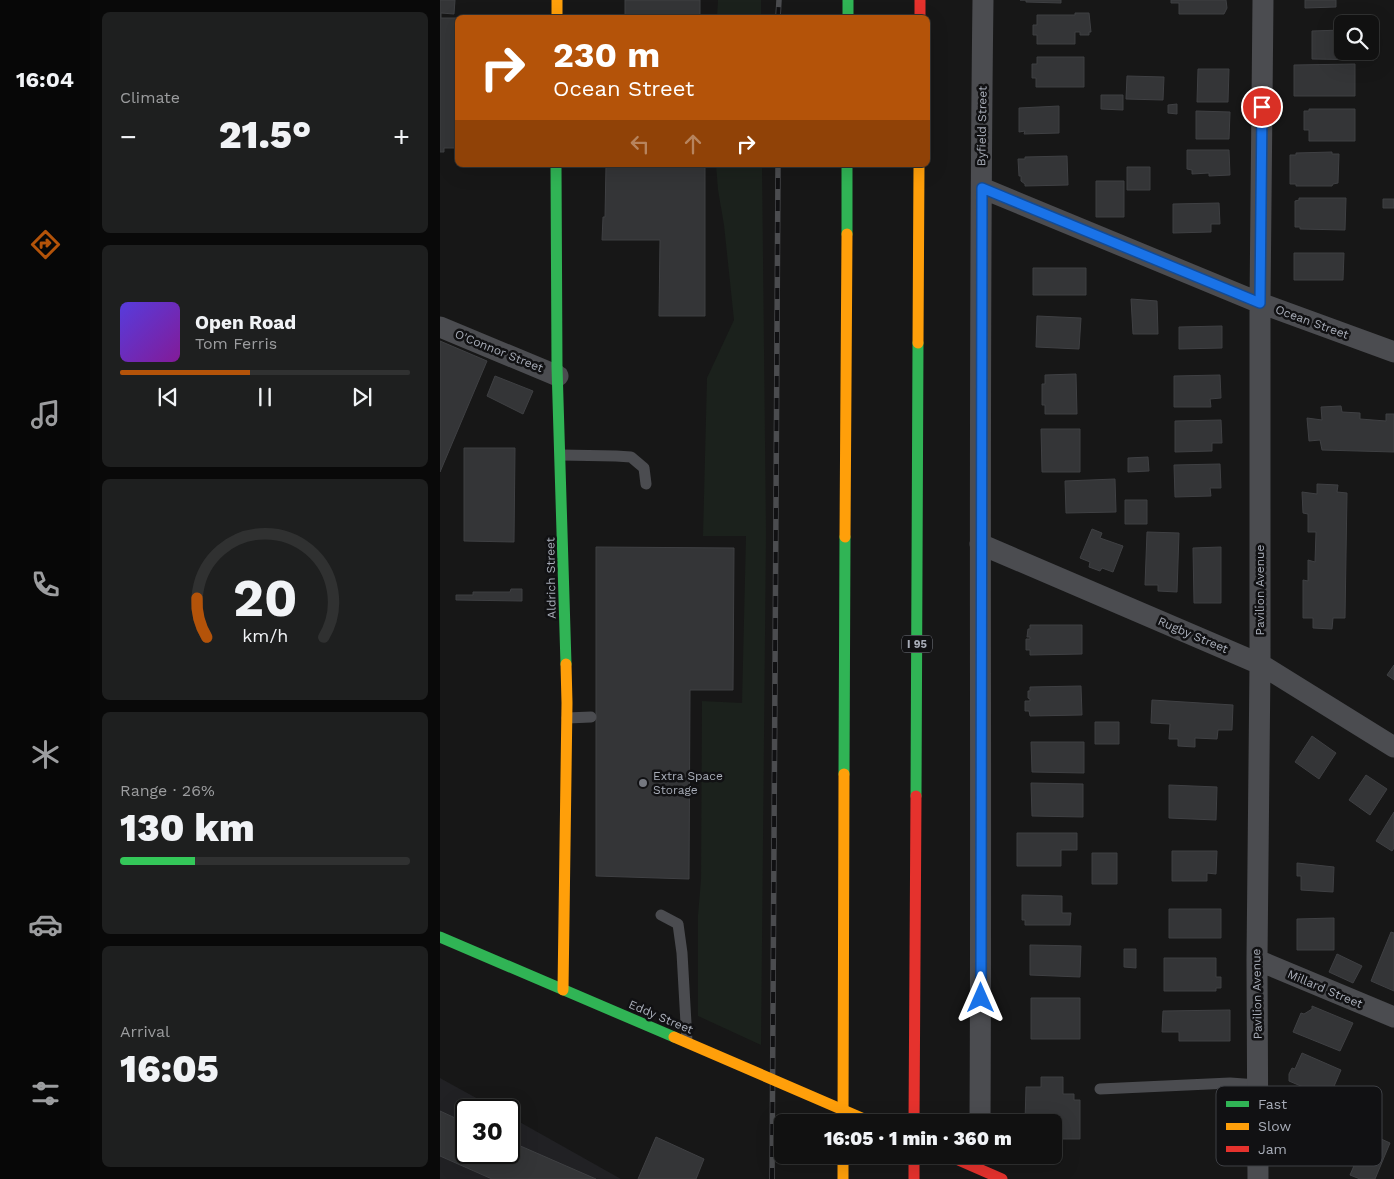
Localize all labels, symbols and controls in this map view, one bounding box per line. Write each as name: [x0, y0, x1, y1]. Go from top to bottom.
map controls: [1334, 15, 1379, 60]
button: search: [1334, 15, 1379, 60]
text: 230 m: [553, 34, 660, 76]
icon: right: [470, 35, 535, 100]
text: 16:04: [16, 67, 74, 92]
text: Ocean Street: [553, 76, 694, 101]
street label: Byfield Street: [974, 86, 990, 166]
pin: [1241, 86, 1283, 128]
text: Climate: [120, 88, 180, 107]
icon: arrive: [1248, 93, 1276, 121]
text: 21.5°: [219, 113, 311, 157]
text: −: [120, 120, 137, 153]
text: +: [393, 120, 410, 153]
icon: left: [626, 130, 654, 158]
icon: ahead: [679, 130, 707, 158]
icon: right: [732, 130, 760, 158]
icon: directions: [28, 227, 63, 262]
street label: Ocean Street: [1273, 302, 1351, 342]
text: Open Road: [195, 311, 296, 334]
street label: O'Connor Street: [453, 327, 545, 375]
text: Tom Ferris: [195, 334, 277, 353]
icon: previous: [154, 383, 182, 411]
icon: pause: [251, 383, 279, 411]
icon: next: [348, 383, 376, 411]
icon: music: [28, 397, 63, 432]
street label: Aldrich Street: [543, 537, 559, 619]
street label: Pavilion Avenue: [1253, 544, 1267, 635]
icon: phone: [28, 567, 63, 602]
text: 20: [233, 568, 297, 629]
street label: Rugby Street: [1156, 614, 1230, 656]
text: km/h: [242, 625, 288, 646]
road number: I 95: [902, 636, 932, 652]
icon: climate: [28, 737, 63, 772]
place label: Extra Space Storage: [653, 769, 723, 797]
marker: Extra Space Storage: [637, 777, 649, 789]
text: Range · 26%: [120, 781, 215, 800]
text: 130 km: [120, 806, 254, 850]
icon: car: [28, 907, 63, 942]
street label: Pavilion Avenue: [1249, 948, 1265, 1040]
street label: Millard Street: [1285, 967, 1365, 1011]
position arrow: [954, 971, 1006, 1023]
street label: Eddy Street: [627, 997, 695, 1037]
text: Arrival: [120, 1022, 170, 1041]
text: 16:05: [120, 1047, 219, 1091]
icon: filters: [28, 1076, 63, 1111]
legend: [1216, 1086, 1382, 1166]
text: Fast: [1258, 1096, 1287, 1112]
speed limit sign: 30: [455, 1099, 520, 1164]
text: Slow: [1258, 1118, 1291, 1134]
text: 16:05 · 1 min · 360 m: [824, 1127, 1012, 1150]
text: Jam: [1258, 1141, 1287, 1157]

